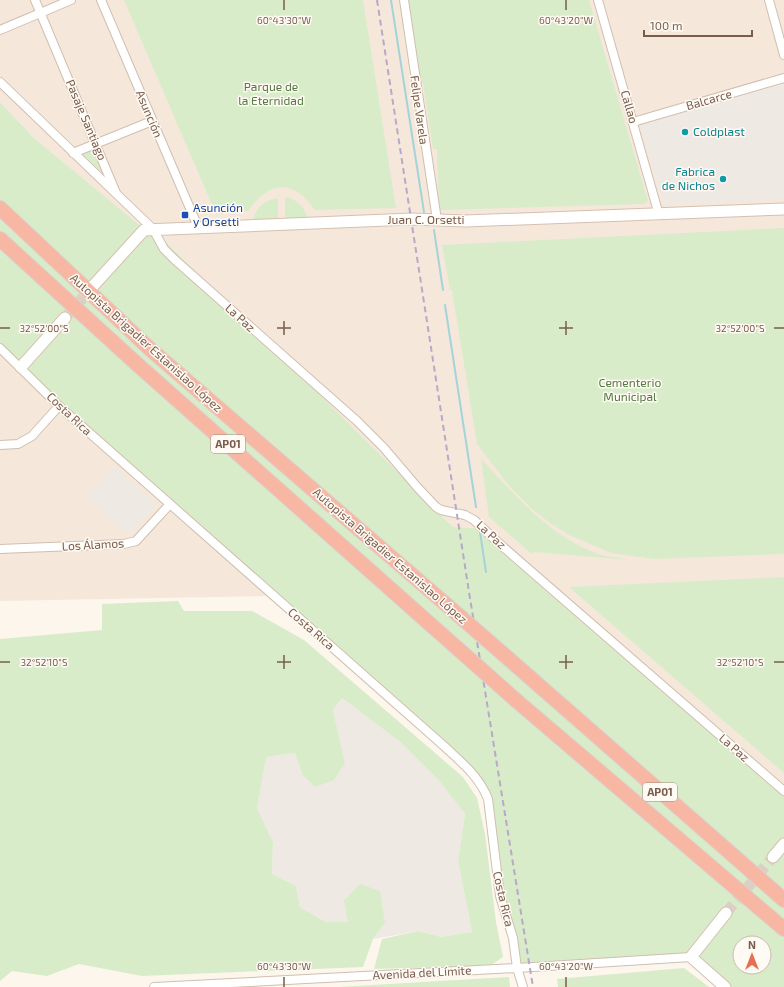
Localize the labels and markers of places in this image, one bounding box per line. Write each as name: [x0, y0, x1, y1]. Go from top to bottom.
place label: Coldplast: [693, 124, 745, 138]
marker: Coldplast: [680, 127, 690, 137]
place label: Fabrica de Nichos: [662, 164, 715, 192]
marker: Fabrica de Nichos: [718, 174, 728, 184]
place label: Asunción y Orsetti: [193, 200, 243, 228]
marker: Asunción y Orsetti: [180, 210, 190, 220]

